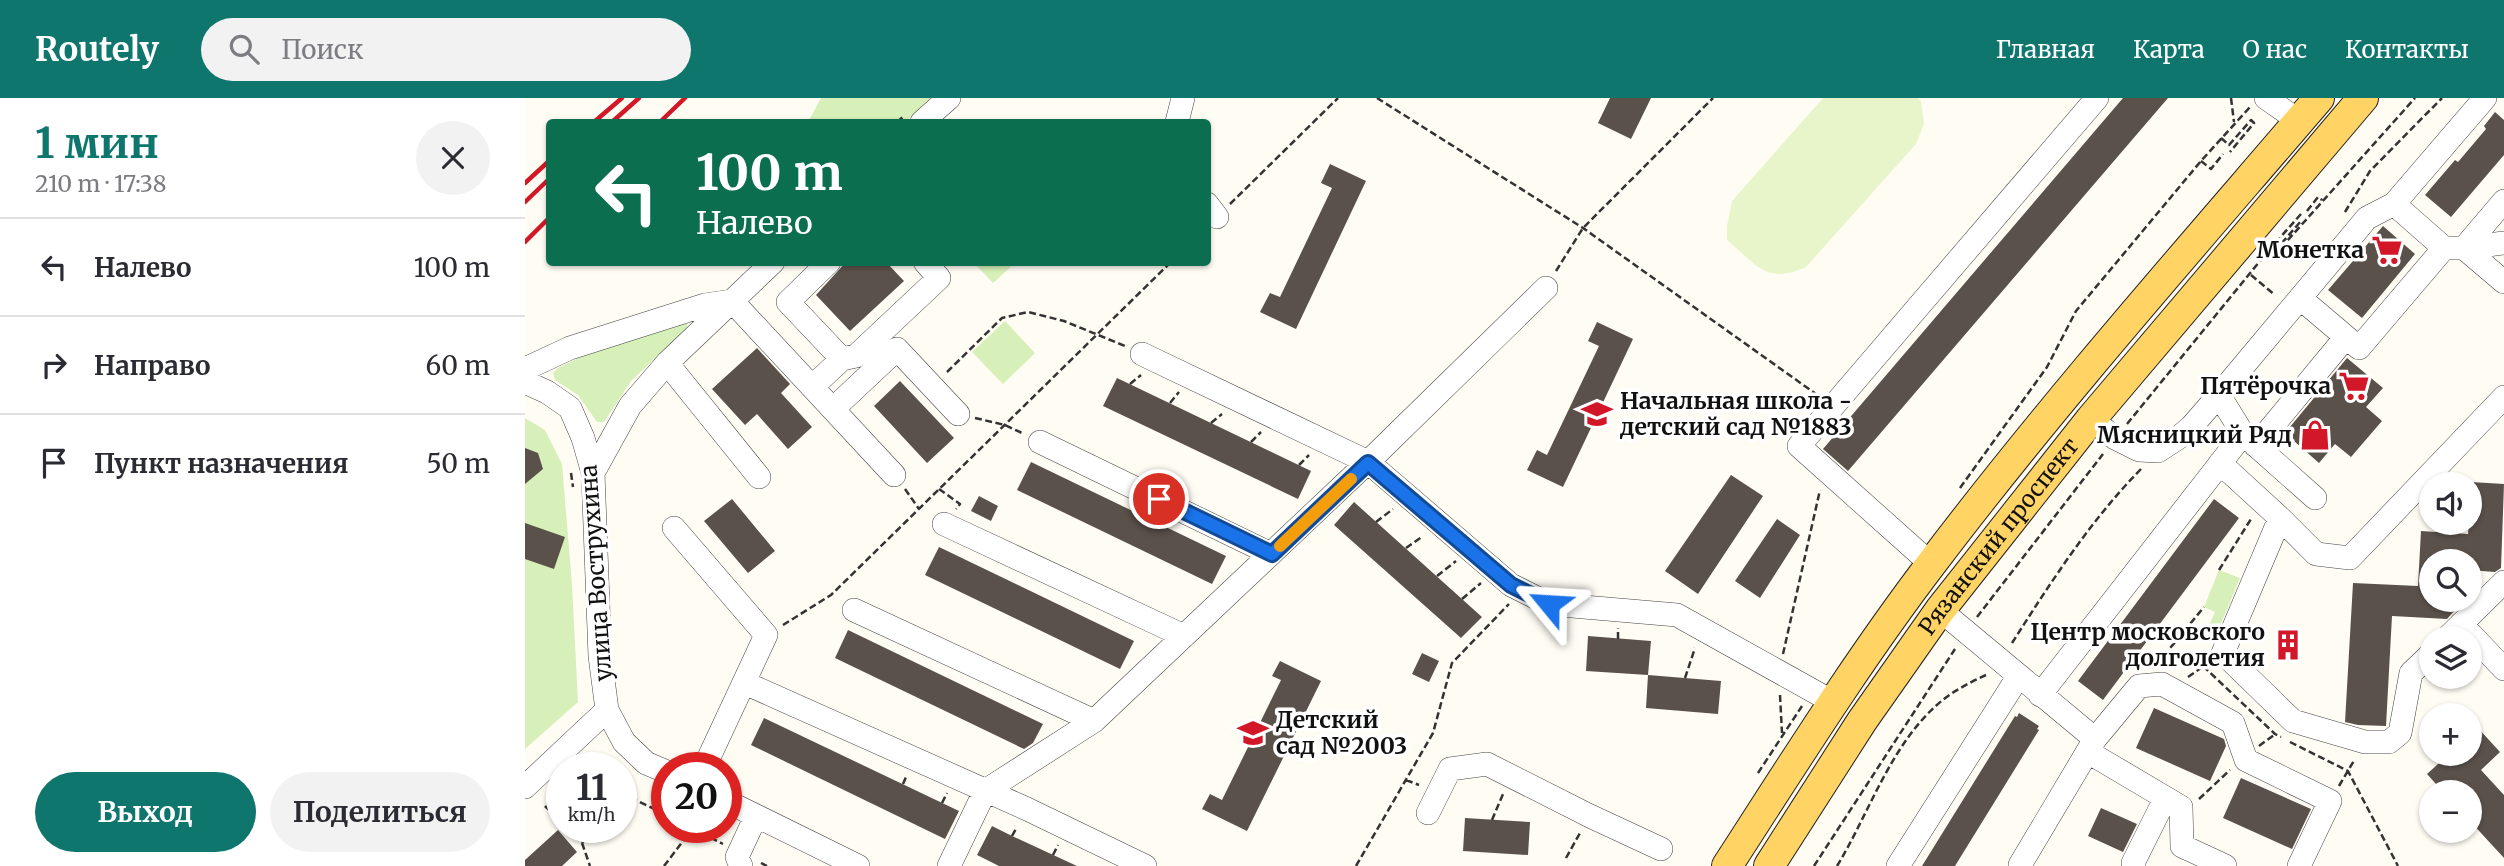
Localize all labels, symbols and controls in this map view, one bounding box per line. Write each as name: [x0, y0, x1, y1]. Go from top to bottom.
search box: [201, 18, 691, 81]
text: Routely: [35, 29, 159, 70]
icon: search: [225, 30, 263, 68]
text: Поиск: [281, 33, 363, 66]
text: Главная: [1996, 34, 2095, 65]
text: Карта: [2133, 34, 2205, 65]
text: О нас: [2243, 34, 2307, 65]
text: Контакты: [2345, 34, 2469, 65]
text: 1 мин: [35, 117, 159, 169]
button: close: [416, 121, 490, 195]
text: 100 m: [696, 142, 843, 203]
icon: left: [581, 147, 672, 238]
text: 210 m · 17:38: [35, 169, 167, 198]
text: Налево: [696, 203, 813, 243]
supermarket icon: Монетка: [2370, 233, 2404, 267]
place label: Монетка: [2256, 235, 2364, 264]
icon: left: [35, 248, 73, 286]
text: Налево: [94, 251, 192, 284]
text: 100 m: [414, 251, 490, 284]
icon: right: [35, 346, 73, 384]
text: Направо: [94, 349, 211, 382]
text: 60 m: [426, 349, 490, 382]
supermarket icon: Пятёрочка: [2337, 369, 2371, 403]
place label: Пятёрочка: [2200, 371, 2331, 400]
place label: Начальная школа - детский сад №1883: [1619, 386, 1852, 441]
school or university icon: Начальная школа - детский сад №1883: [1580, 397, 1614, 431]
shop icon: Мясницкий Ряд: [2298, 418, 2332, 452]
place label: Мясницкий Ряд: [2097, 420, 2292, 449]
street label: Рязанский проспект: [1912, 432, 2085, 640]
icon: arrive: [35, 444, 73, 482]
text: Пункт назначения: [94, 447, 348, 480]
text: 50 m: [426, 447, 490, 480]
street label: улица Вострухина: [573, 464, 618, 682]
pin: [1129, 469, 1189, 529]
map controls: [2419, 472, 2482, 843]
button: sound: [2419, 472, 2482, 535]
icon: arrive: [1140, 480, 1178, 518]
button: search: [2419, 549, 2482, 612]
position arrow: [1512, 567, 1586, 641]
place label: Центр московского долголетия: [2030, 617, 2265, 672]
button: layers: [2419, 626, 2482, 689]
building icon: Центр московского долголетия: [2271, 628, 2305, 662]
button: +: [2419, 703, 2482, 766]
place label: Детский сад №2003: [1276, 705, 1407, 760]
school or university icon: Детский сад №2003: [1236, 716, 1270, 750]
speed limit sign: 20: [651, 752, 742, 843]
text: 11: [576, 766, 607, 810]
button: Выход: [35, 772, 256, 852]
button: Поделиться: [270, 772, 490, 852]
button: −: [2419, 780, 2482, 843]
text: km/h: [568, 803, 615, 826]

